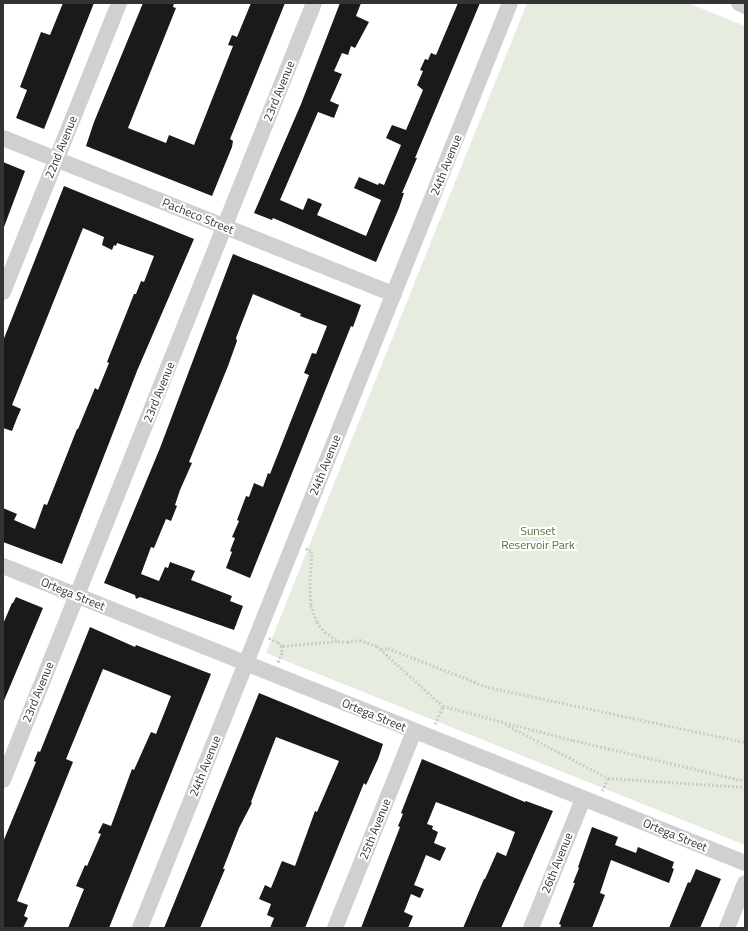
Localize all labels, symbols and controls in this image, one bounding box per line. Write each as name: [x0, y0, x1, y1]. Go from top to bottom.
street label: 23rd Avenue: [260, 59, 298, 123]
street label: 22nd Avenue: [42, 114, 80, 180]
street label: 24th Avenue: [427, 133, 465, 197]
street label: Pacheco Street: [160, 195, 236, 237]
street label: 23rd Avenue: [140, 360, 178, 424]
street label: 24th Avenue: [306, 433, 344, 497]
park label: Sunset Reservoir Park: [501, 524, 575, 552]
street label: Ortega Street: [39, 575, 107, 613]
street label: 23rd Avenue: [19, 660, 57, 724]
street label: Ortega Street: [340, 696, 408, 734]
street label: 24th Avenue: [186, 734, 224, 798]
street label: 25th Avenue: [356, 797, 394, 861]
street label: Ortega Street: [641, 816, 709, 854]
street label: 26th Avenue: [538, 831, 576, 895]

